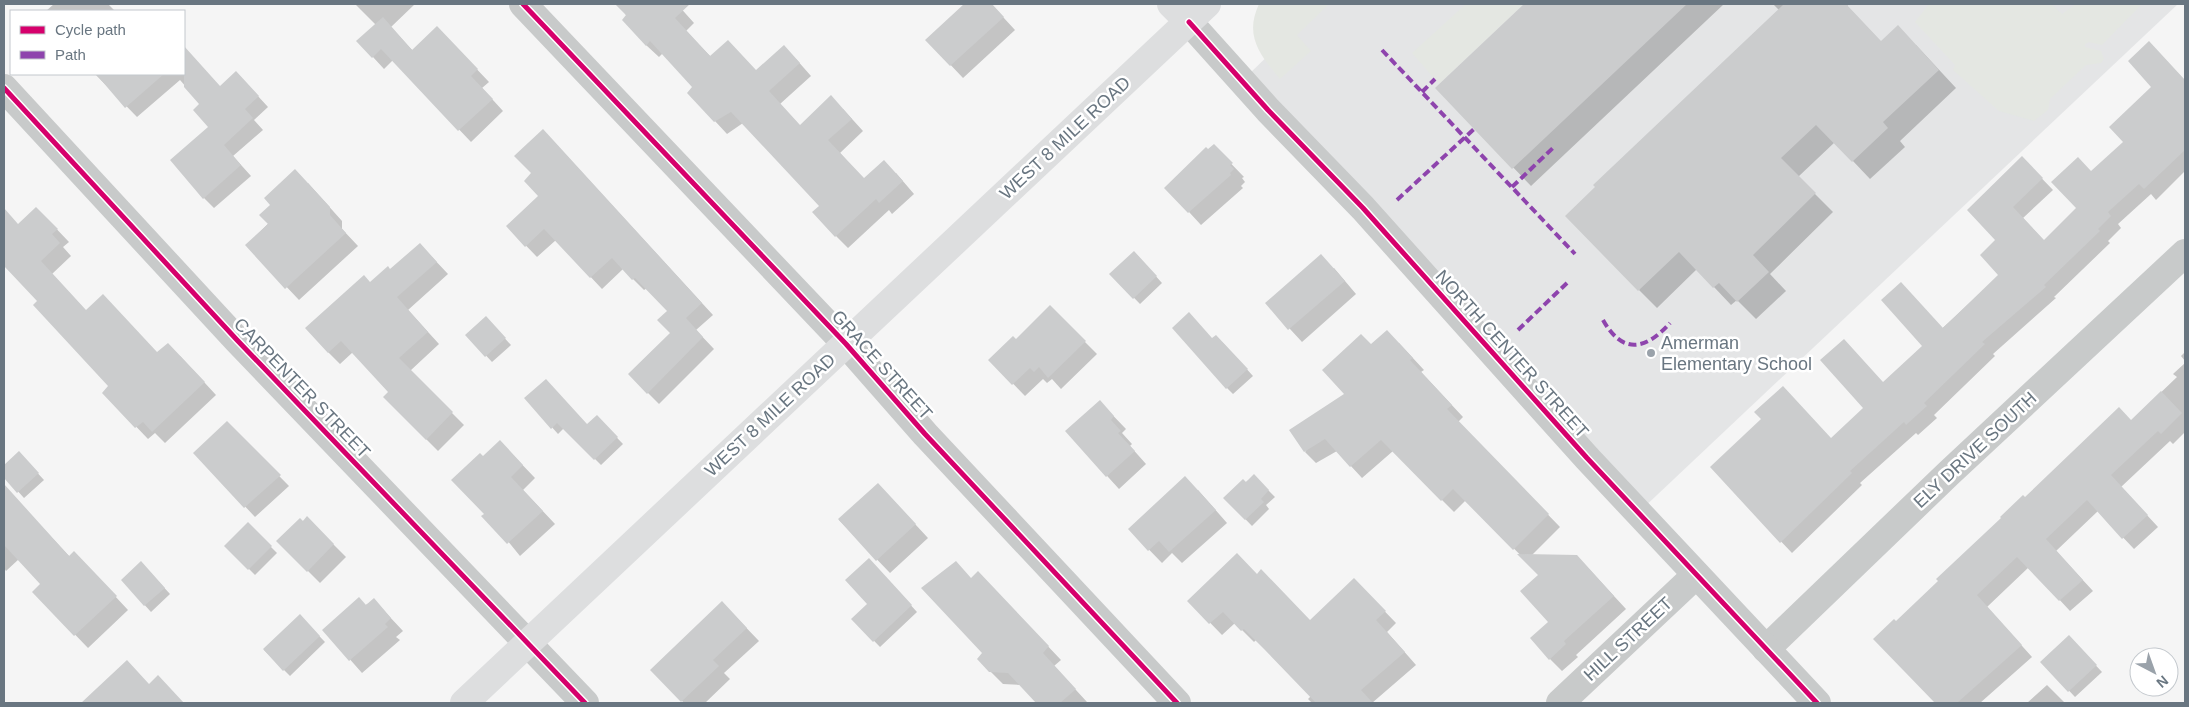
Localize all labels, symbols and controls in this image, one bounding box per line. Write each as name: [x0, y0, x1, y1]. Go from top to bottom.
legend: [10, 10, 185, 75]
text: Cycle path: [55, 21, 126, 38]
text: Path: [55, 46, 86, 63]
street label: WEST 8 MILE ROAD: [996, 72, 1134, 204]
street label: NORTH CENTER STREET: [1431, 266, 1593, 442]
street label: GRACE STREET: [828, 306, 936, 424]
street label: CARPENTER STREET: [230, 314, 374, 462]
place label: Amerman Elementary School: [1661, 333, 1812, 374]
marker: Amerman Elementary School: [1645, 347, 1657, 359]
street label: WEST 8 MILE ROAD: [701, 349, 839, 481]
street label: ELY DRIVE SOUTH: [1910, 388, 2040, 512]
street label: HILL STREET: [1580, 593, 1676, 685]
north arrow: [2129, 647, 2179, 697]
text: N: [2153, 672, 2172, 691]

